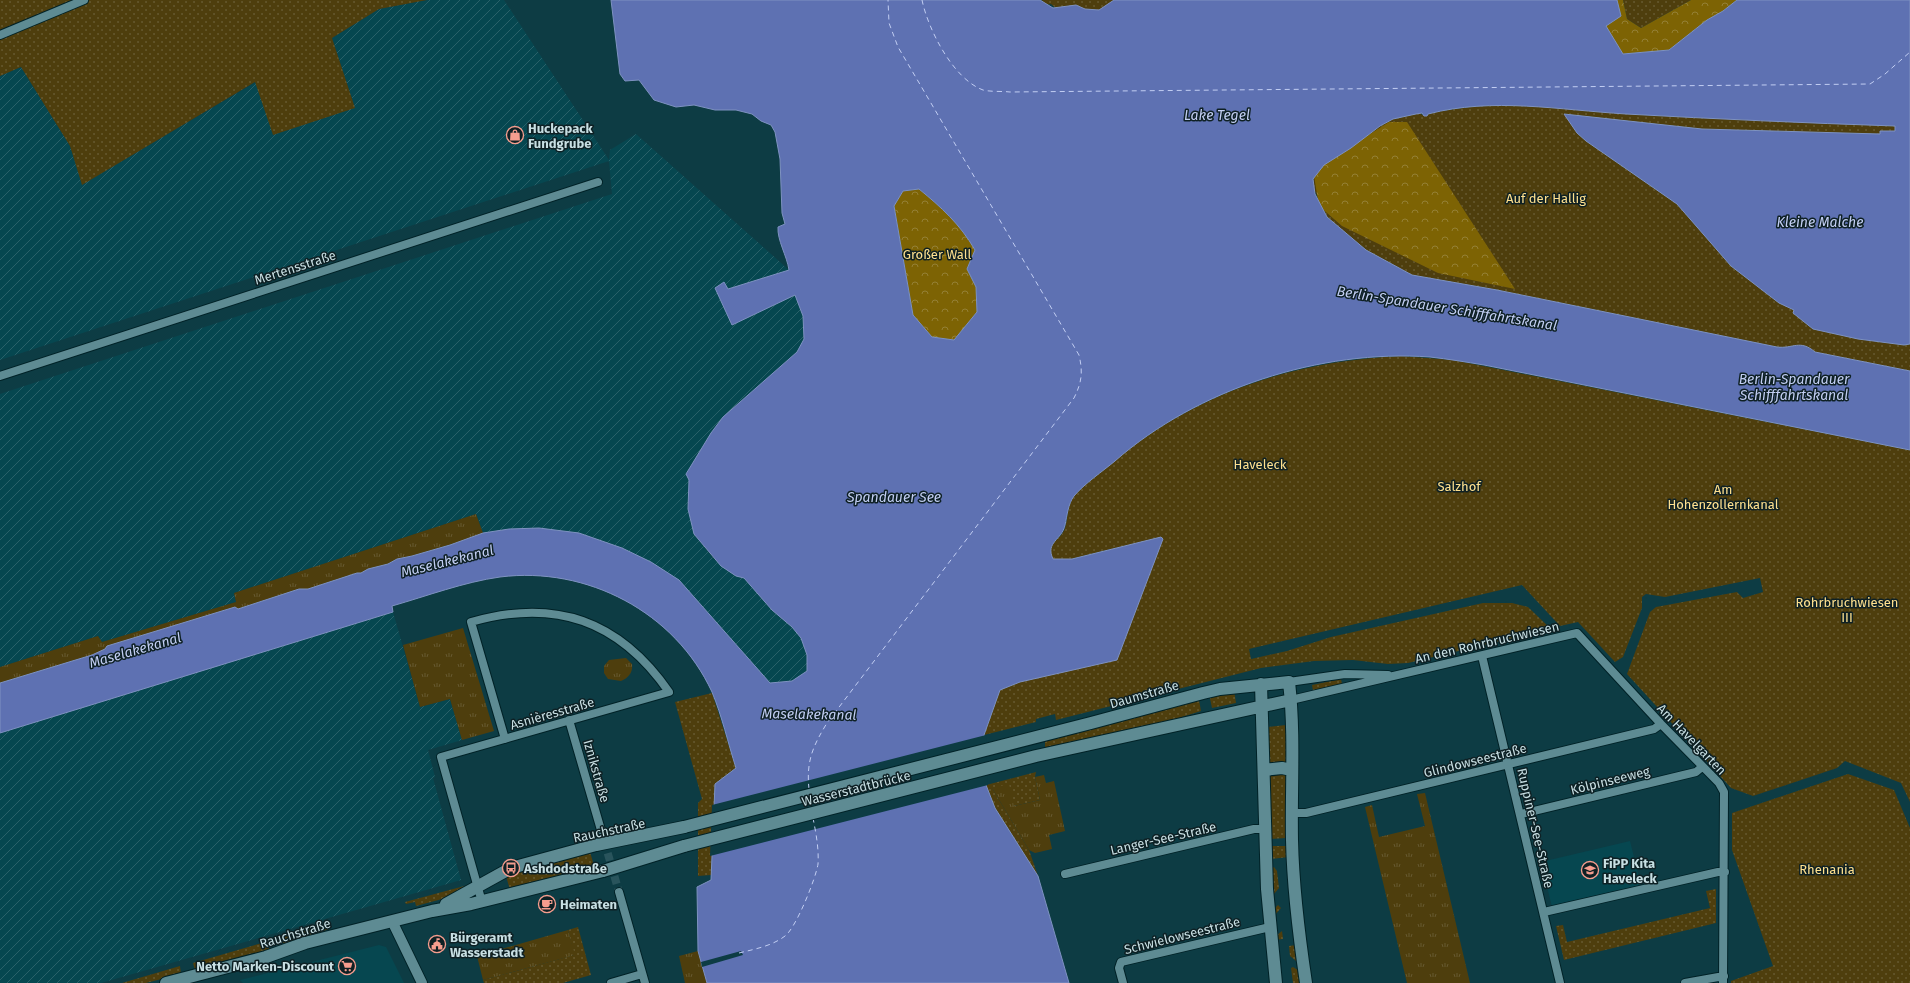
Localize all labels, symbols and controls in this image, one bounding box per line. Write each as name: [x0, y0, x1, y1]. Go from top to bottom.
water label: Lake Tegel: [1184, 107, 1250, 124]
place label: Huckepack Fundgrube: [528, 121, 593, 151]
shop icon: Huckepack Fundgrube: [505, 125, 525, 145]
park label: Auf der Hallig: [1506, 191, 1586, 206]
water label: Kleine Malche: [1777, 214, 1863, 231]
street label: Mertensstraße: [253, 247, 338, 288]
park label: Großer Wall: [903, 247, 971, 262]
water label: Berlin-Spandauer Schifffahrtskanal: [1336, 283, 1558, 334]
water label: Berlin-Spandauer Schifffahrtskanal: [1739, 371, 1850, 404]
park label: Haveleck: [1234, 457, 1287, 472]
park label: Salzhof: [1437, 479, 1482, 494]
park label: Am Hohenzollernkanal: [1667, 482, 1779, 512]
water label: Spandauer See: [846, 489, 941, 506]
water label: Maselakekanal: [399, 542, 495, 581]
park label: Rohrbruchwiesen III: [1796, 595, 1898, 625]
street label: An den Rohrbruchwiesen: [1414, 619, 1561, 666]
water label: Maselakekanal: [87, 629, 183, 672]
street label: Daumstraße: [1108, 677, 1180, 712]
street label: Asnièresstraße: [508, 694, 596, 733]
street label: Am Havelgarten: [1654, 701, 1729, 778]
water label: Maselakekanal: [761, 705, 857, 724]
street label: Iznikstraße: [580, 738, 613, 804]
street label: Glindowseestraße: [1422, 740, 1528, 781]
street label: Kölpinseeweg: [1569, 763, 1652, 798]
street label: Ruppiner-See-Straße: [1514, 767, 1557, 890]
street label: Wasserstadtbrücke: [800, 768, 912, 809]
street label: Rauchstraße: [572, 816, 647, 845]
street label: Langer-See-Straße: [1109, 819, 1217, 858]
place label: FiPP Kita Haveleck: [1603, 856, 1658, 886]
bus stop icon: Ashdodstraße: [501, 858, 521, 878]
school or university icon: FiPP Kita Haveleck: [1580, 860, 1600, 880]
place label: Ashdodstraße: [523, 861, 607, 876]
park label: Rhenania: [1799, 862, 1855, 877]
cafe icon: Heimaten: [537, 894, 557, 914]
place label: Heimaten: [560, 897, 617, 912]
street label: Schwielowseestraße: [1123, 914, 1242, 957]
street label: Rauchstraße: [258, 916, 332, 951]
place label: Bürgeramt Wasserstadt: [450, 930, 524, 960]
public building icon: Bürgeramt Wasserstadt: [427, 934, 447, 954]
supermarket icon: Netto Marken-Discount: [337, 956, 357, 976]
place label: Netto Marken-Discount: [196, 959, 335, 974]

